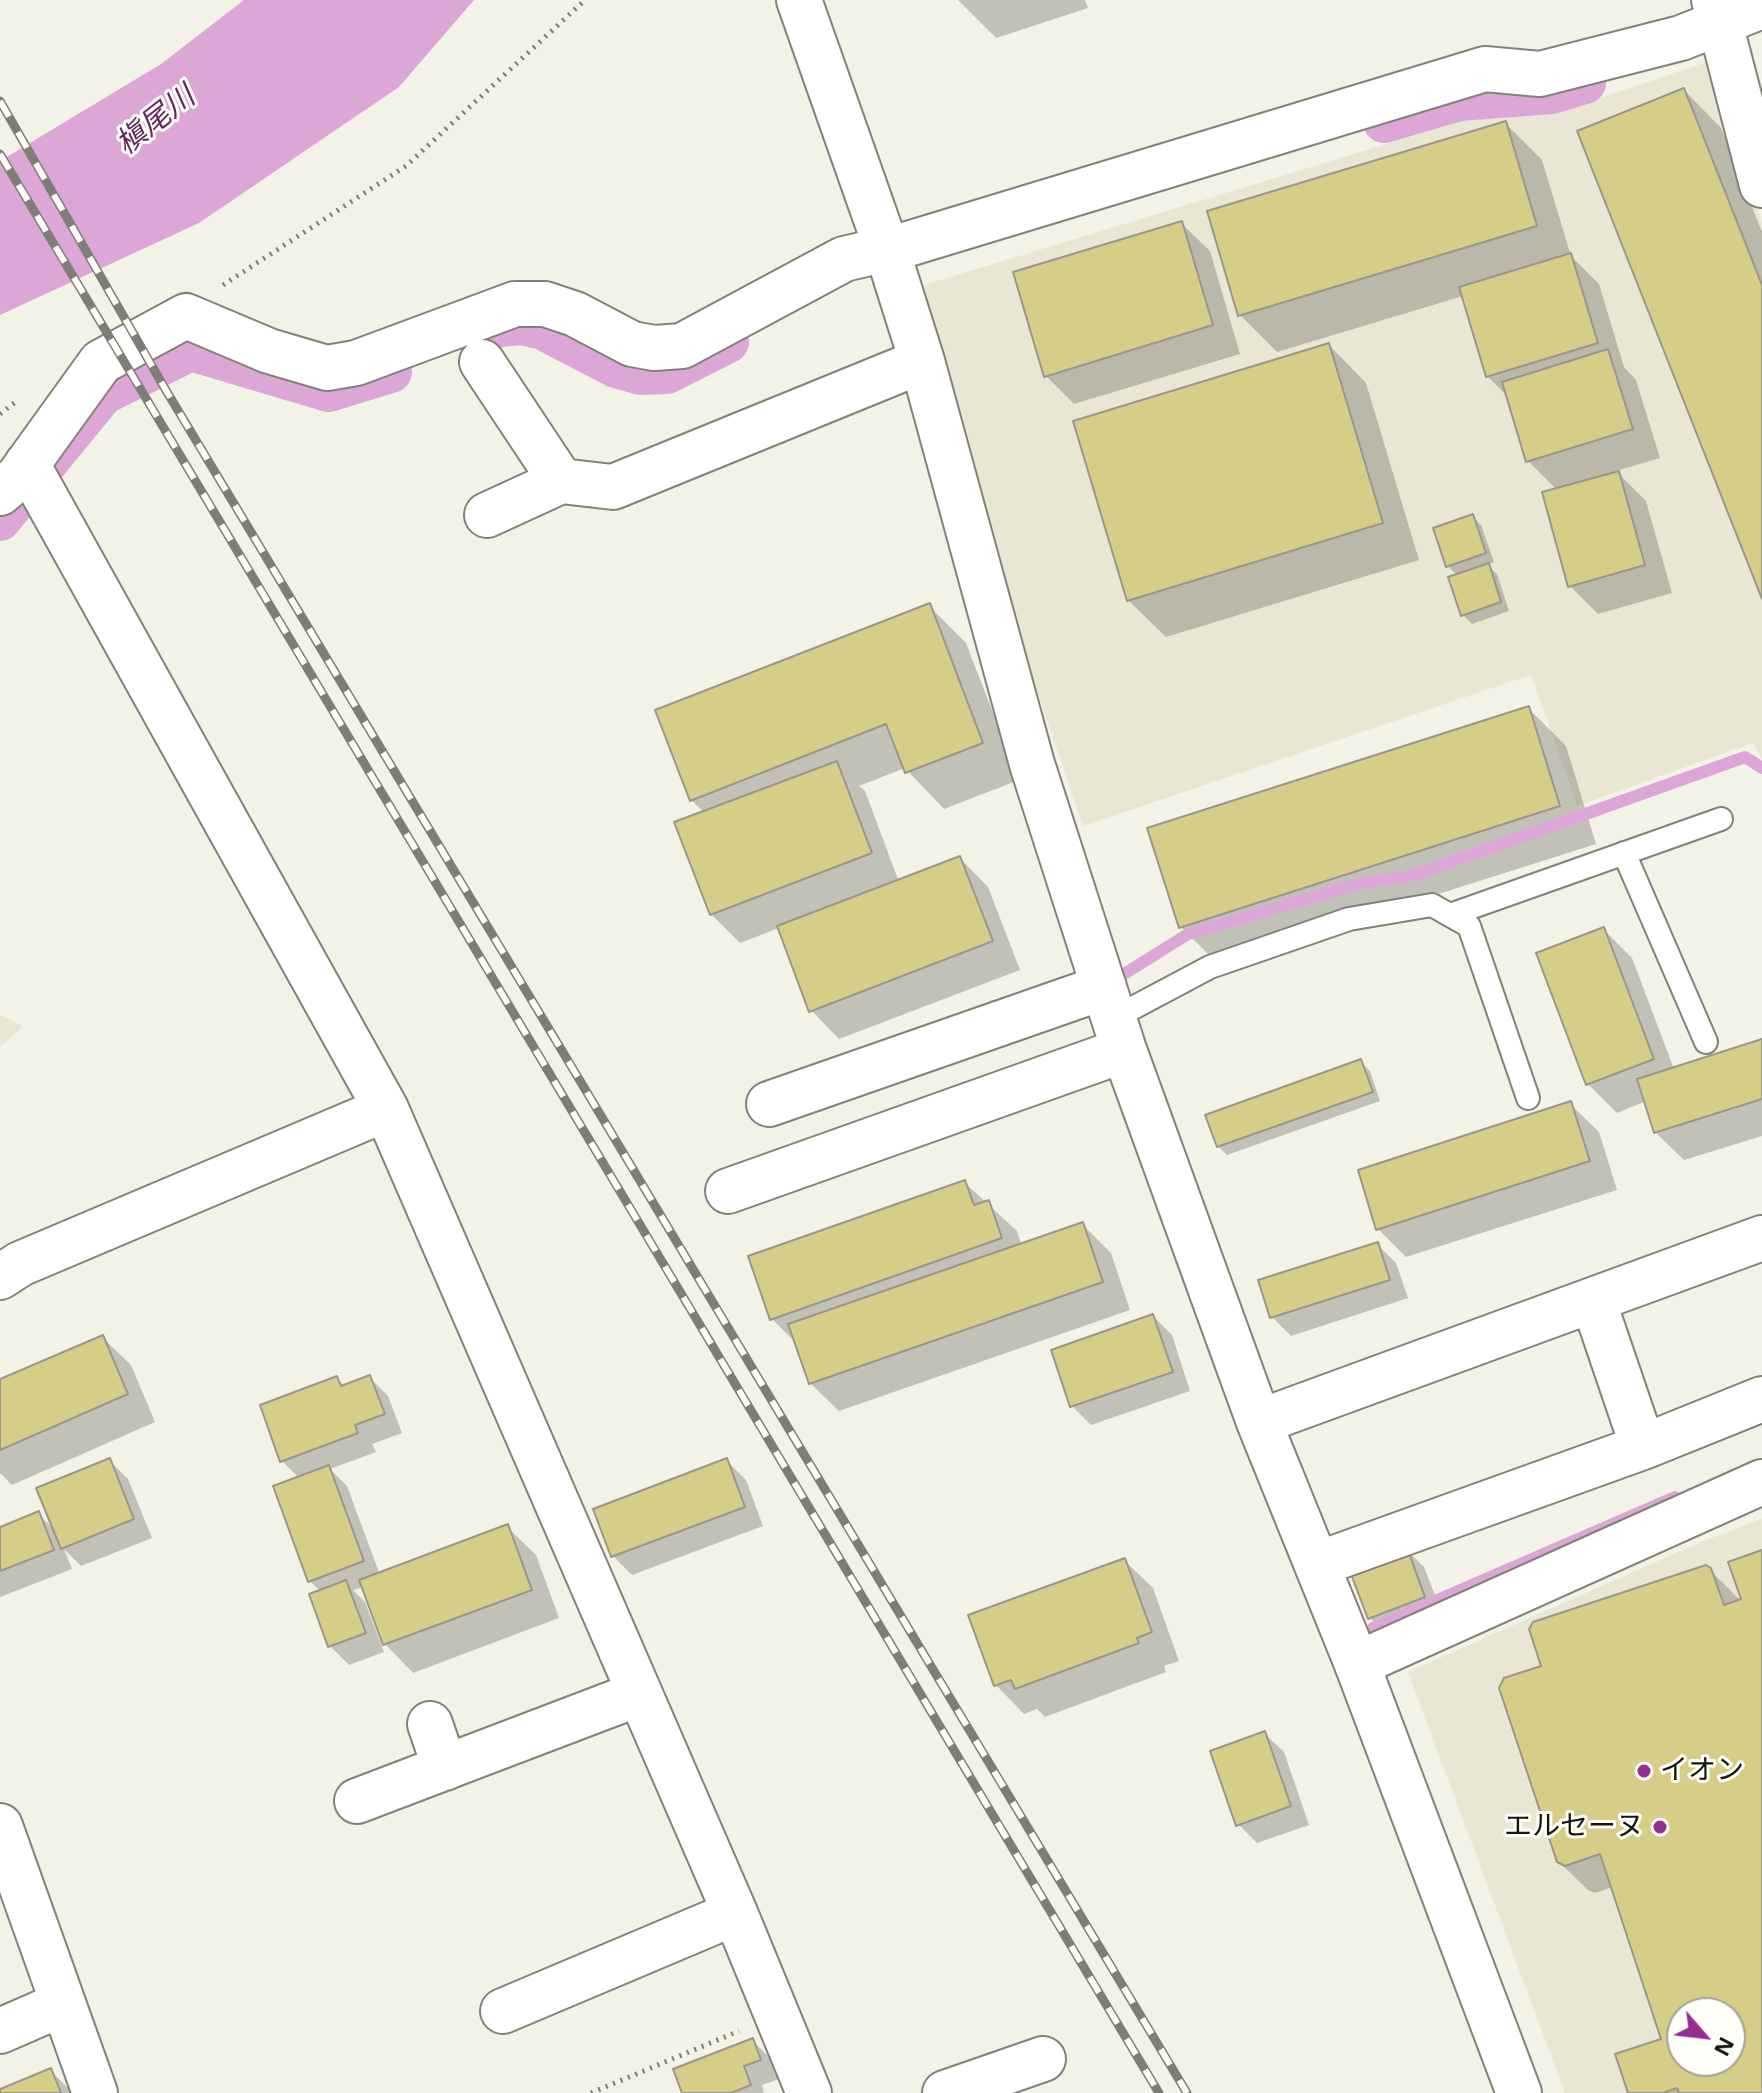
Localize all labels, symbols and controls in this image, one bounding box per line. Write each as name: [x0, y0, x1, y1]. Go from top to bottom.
water label: 槇尾川: [109, 79, 203, 163]
place label: イオン: [1660, 1754, 1744, 1788]
marker: イオン: [1635, 1762, 1653, 1780]
place label: エルセーヌ: [1504, 1810, 1644, 1844]
marker: エルセーヌ: [1651, 1818, 1669, 1836]
north arrow: [1666, 1997, 1746, 2077]
text: N: [1708, 2032, 1743, 2062]

